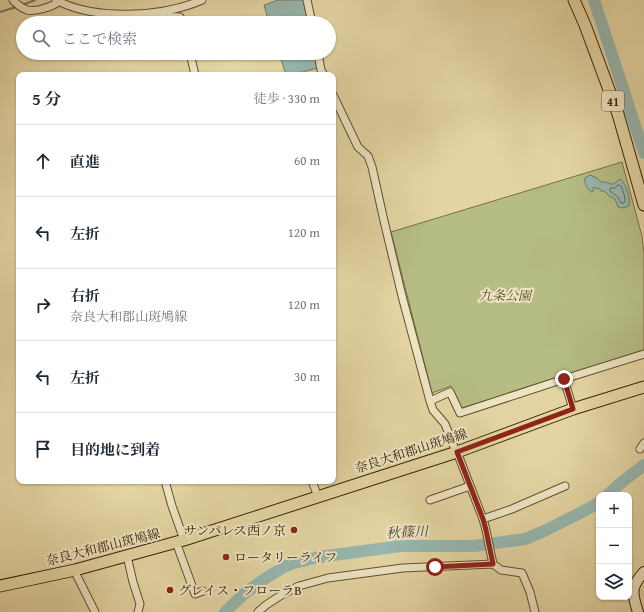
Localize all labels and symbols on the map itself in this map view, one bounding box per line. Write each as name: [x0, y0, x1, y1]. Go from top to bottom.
road number: 41: [602, 91, 624, 111]
park label: 九条公園: [479, 286, 533, 305]
route end: [555, 370, 573, 388]
street label: 奈良大和郡山斑鳩線: [352, 424, 470, 478]
place label: サンパレス西ノ京: [184, 521, 286, 540]
water label: 秋篠川: [386, 521, 430, 543]
street label: 奈良大和郡山斑鳩線: [44, 524, 162, 570]
marker: サンパレス西ノ京: [289, 525, 299, 535]
place label: ロータリーライフ: [234, 548, 337, 567]
marker: ロータリーライフ: [221, 552, 231, 562]
route start: [426, 558, 444, 576]
place label: グレイス・フローラB: [178, 581, 302, 600]
marker: グレイス・フローラB: [165, 585, 175, 595]

